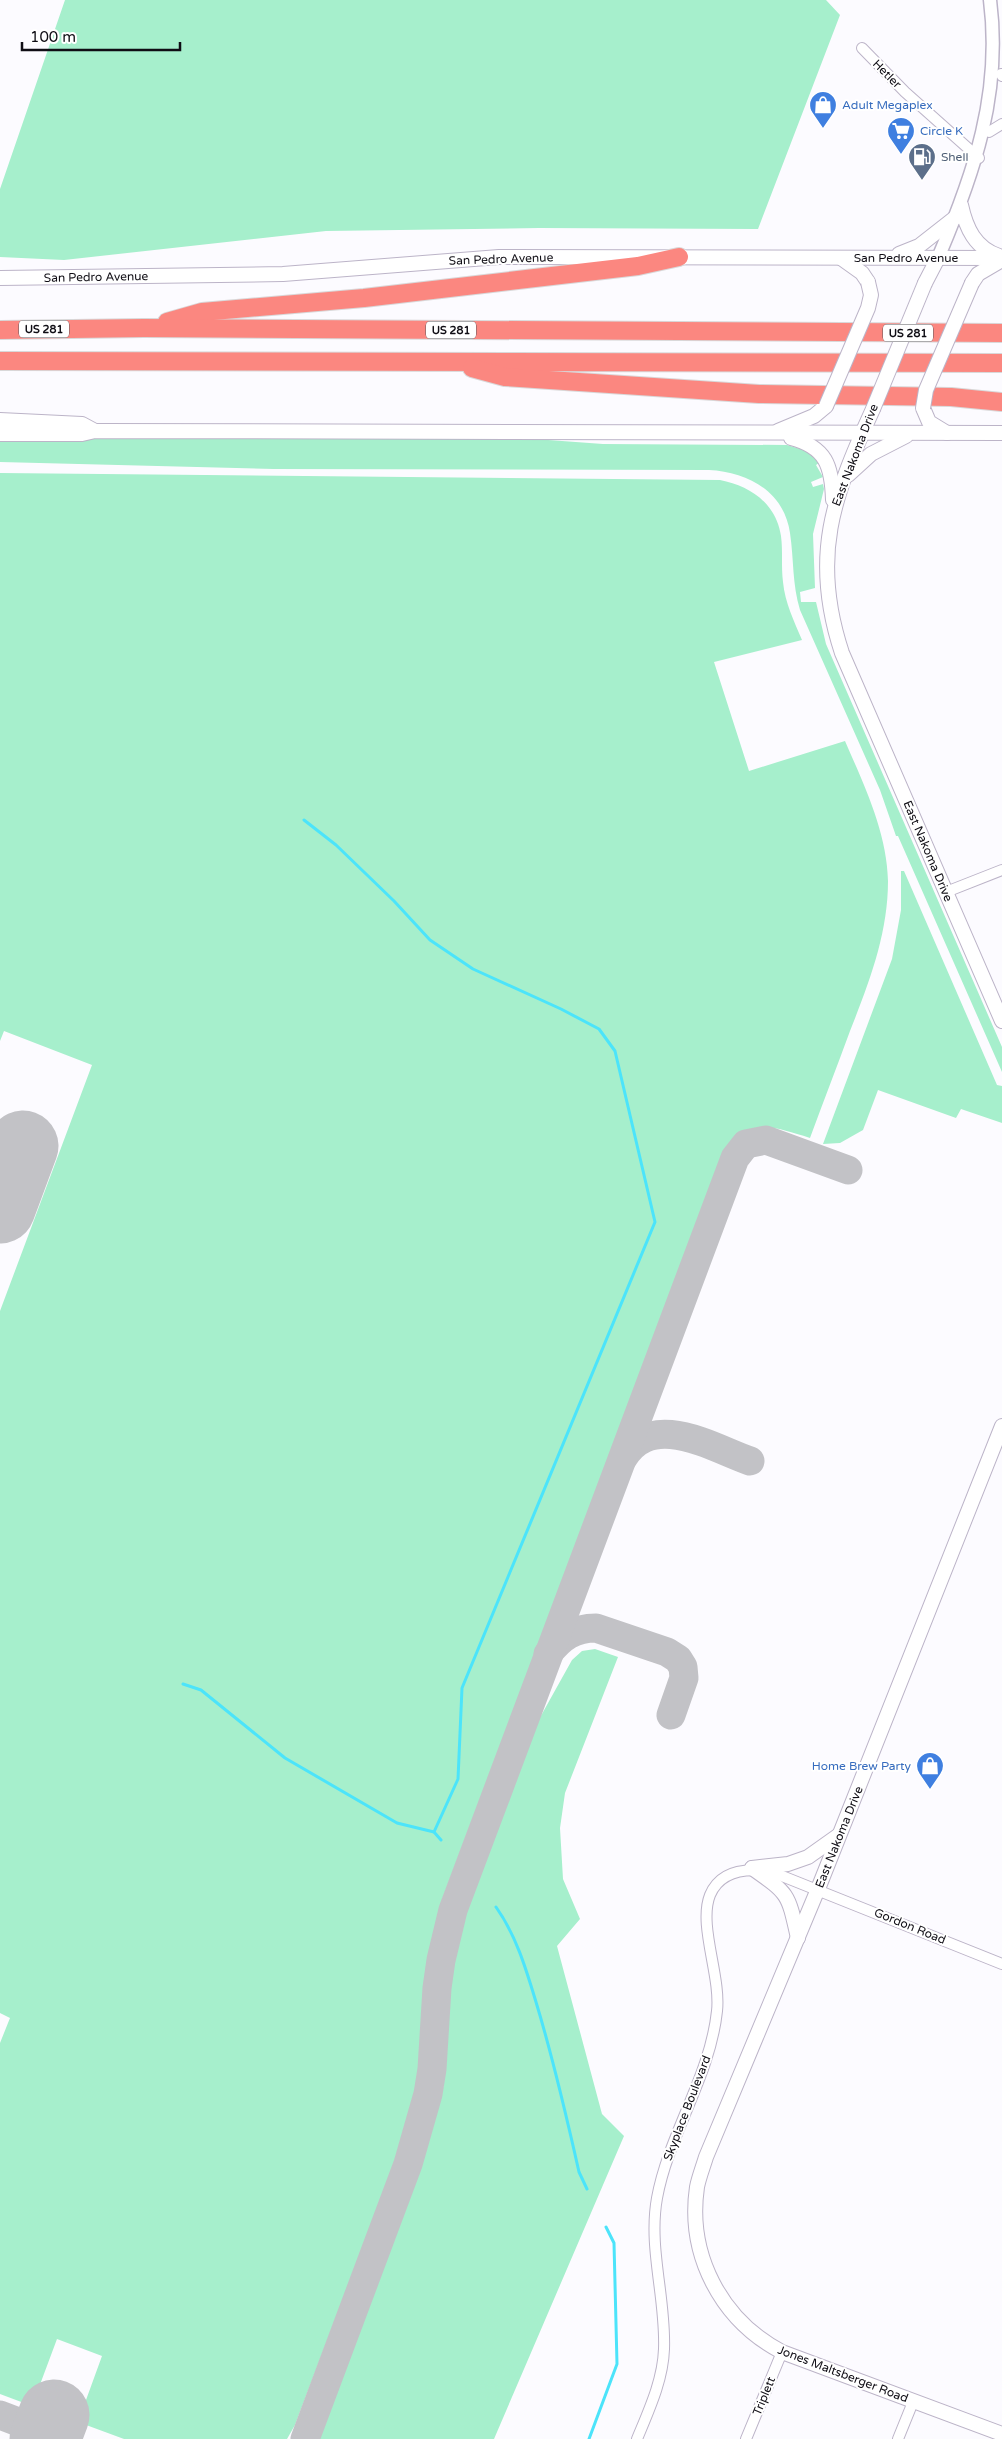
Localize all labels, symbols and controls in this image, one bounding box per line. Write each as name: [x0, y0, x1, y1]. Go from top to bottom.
scale bar: [22, 20, 180, 52]
text: 100 m: [30, 28, 76, 46]
street label: Hetler: [870, 57, 904, 91]
shop icon: Adult Megaplex: [808, 90, 838, 129]
place label: Adult Megaplex: [842, 98, 933, 112]
supermarket icon: Circle K: [886, 116, 916, 155]
place label: Circle K: [920, 124, 963, 138]
fuel station icon: Shell: [907, 142, 937, 181]
place label: Shell: [941, 150, 968, 164]
street label: San Pedro Avenue: [448, 250, 554, 268]
street label: San Pedro Avenue: [854, 251, 959, 265]
street label: San Pedro Avenue: [44, 269, 149, 285]
road number: US 281: [19, 320, 69, 338]
road number: US 281: [426, 322, 476, 338]
road number: US 281: [883, 324, 933, 342]
street label: East Nakoma Drive: [829, 402, 881, 508]
street label: East Nakoma Drive: [900, 798, 956, 904]
shop icon: Home Brew Party: [915, 1751, 945, 1790]
place label: Home Brew Party: [812, 1759, 912, 1773]
street label: East Nakoma Drive: [812, 1784, 866, 1890]
street label: Gordon Road: [872, 1905, 948, 1947]
street label: Skyplace Boulevard: [660, 2053, 714, 2163]
street label: Jones Maltsberger Road: [776, 2343, 910, 2405]
street label: Triplett: [750, 2374, 778, 2417]

